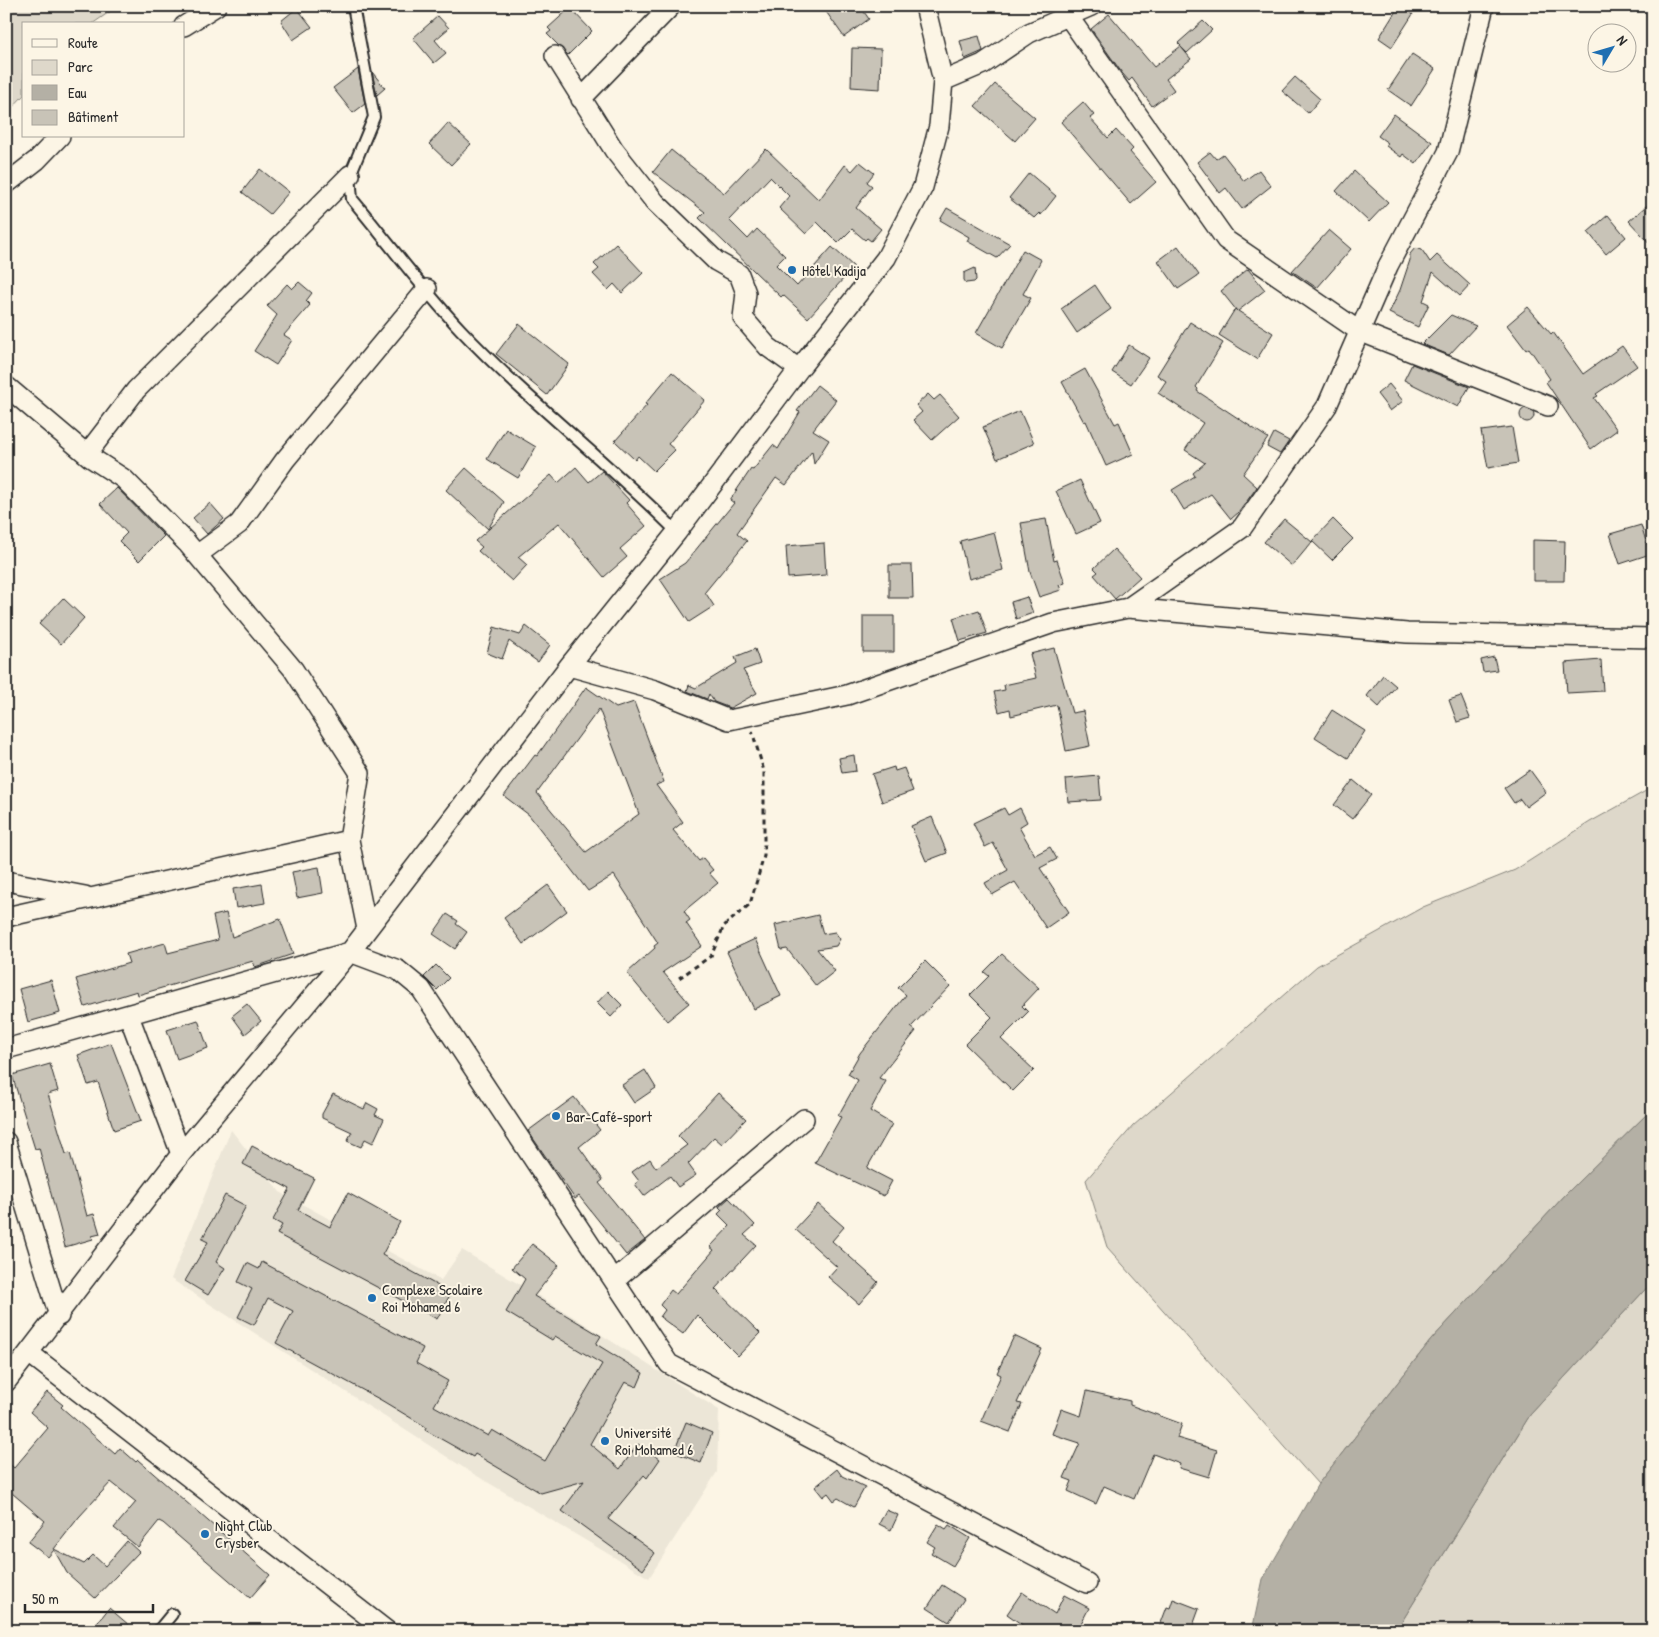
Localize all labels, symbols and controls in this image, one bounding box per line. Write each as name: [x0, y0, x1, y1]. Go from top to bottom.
legend: [22, 22, 185, 138]
north arrow: [1586, 22, 1636, 72]
text: N: [1613, 31, 1633, 49]
text: Route: [68, 32, 98, 53]
text: Parc: [68, 56, 93, 77]
text: Eau: [68, 82, 87, 103]
text: Bâtiment: [68, 106, 119, 127]
place label: Hôtel Kadija: [802, 260, 866, 281]
marker: Hôtel Kadija: [786, 264, 798, 276]
place label: Bar-Café-sport: [566, 1106, 653, 1127]
marker: Bar-Café-sport: [550, 1110, 562, 1122]
place label: Complexe Scolaire Roi Mohamed 6: [382, 1279, 483, 1317]
marker: Complexe Scolaire Roi Mohamed 6: [366, 1292, 378, 1304]
place label: Université Roi Mohamed 6: [615, 1422, 693, 1460]
marker: Université Roi Mohamed 6: [599, 1435, 611, 1447]
place label: Night Club Crysber: [215, 1515, 272, 1553]
marker: Night Club Crysber: [199, 1528, 211, 1540]
scale bar: [25, 1582, 152, 1614]
text: 50 m: [32, 1588, 59, 1609]

